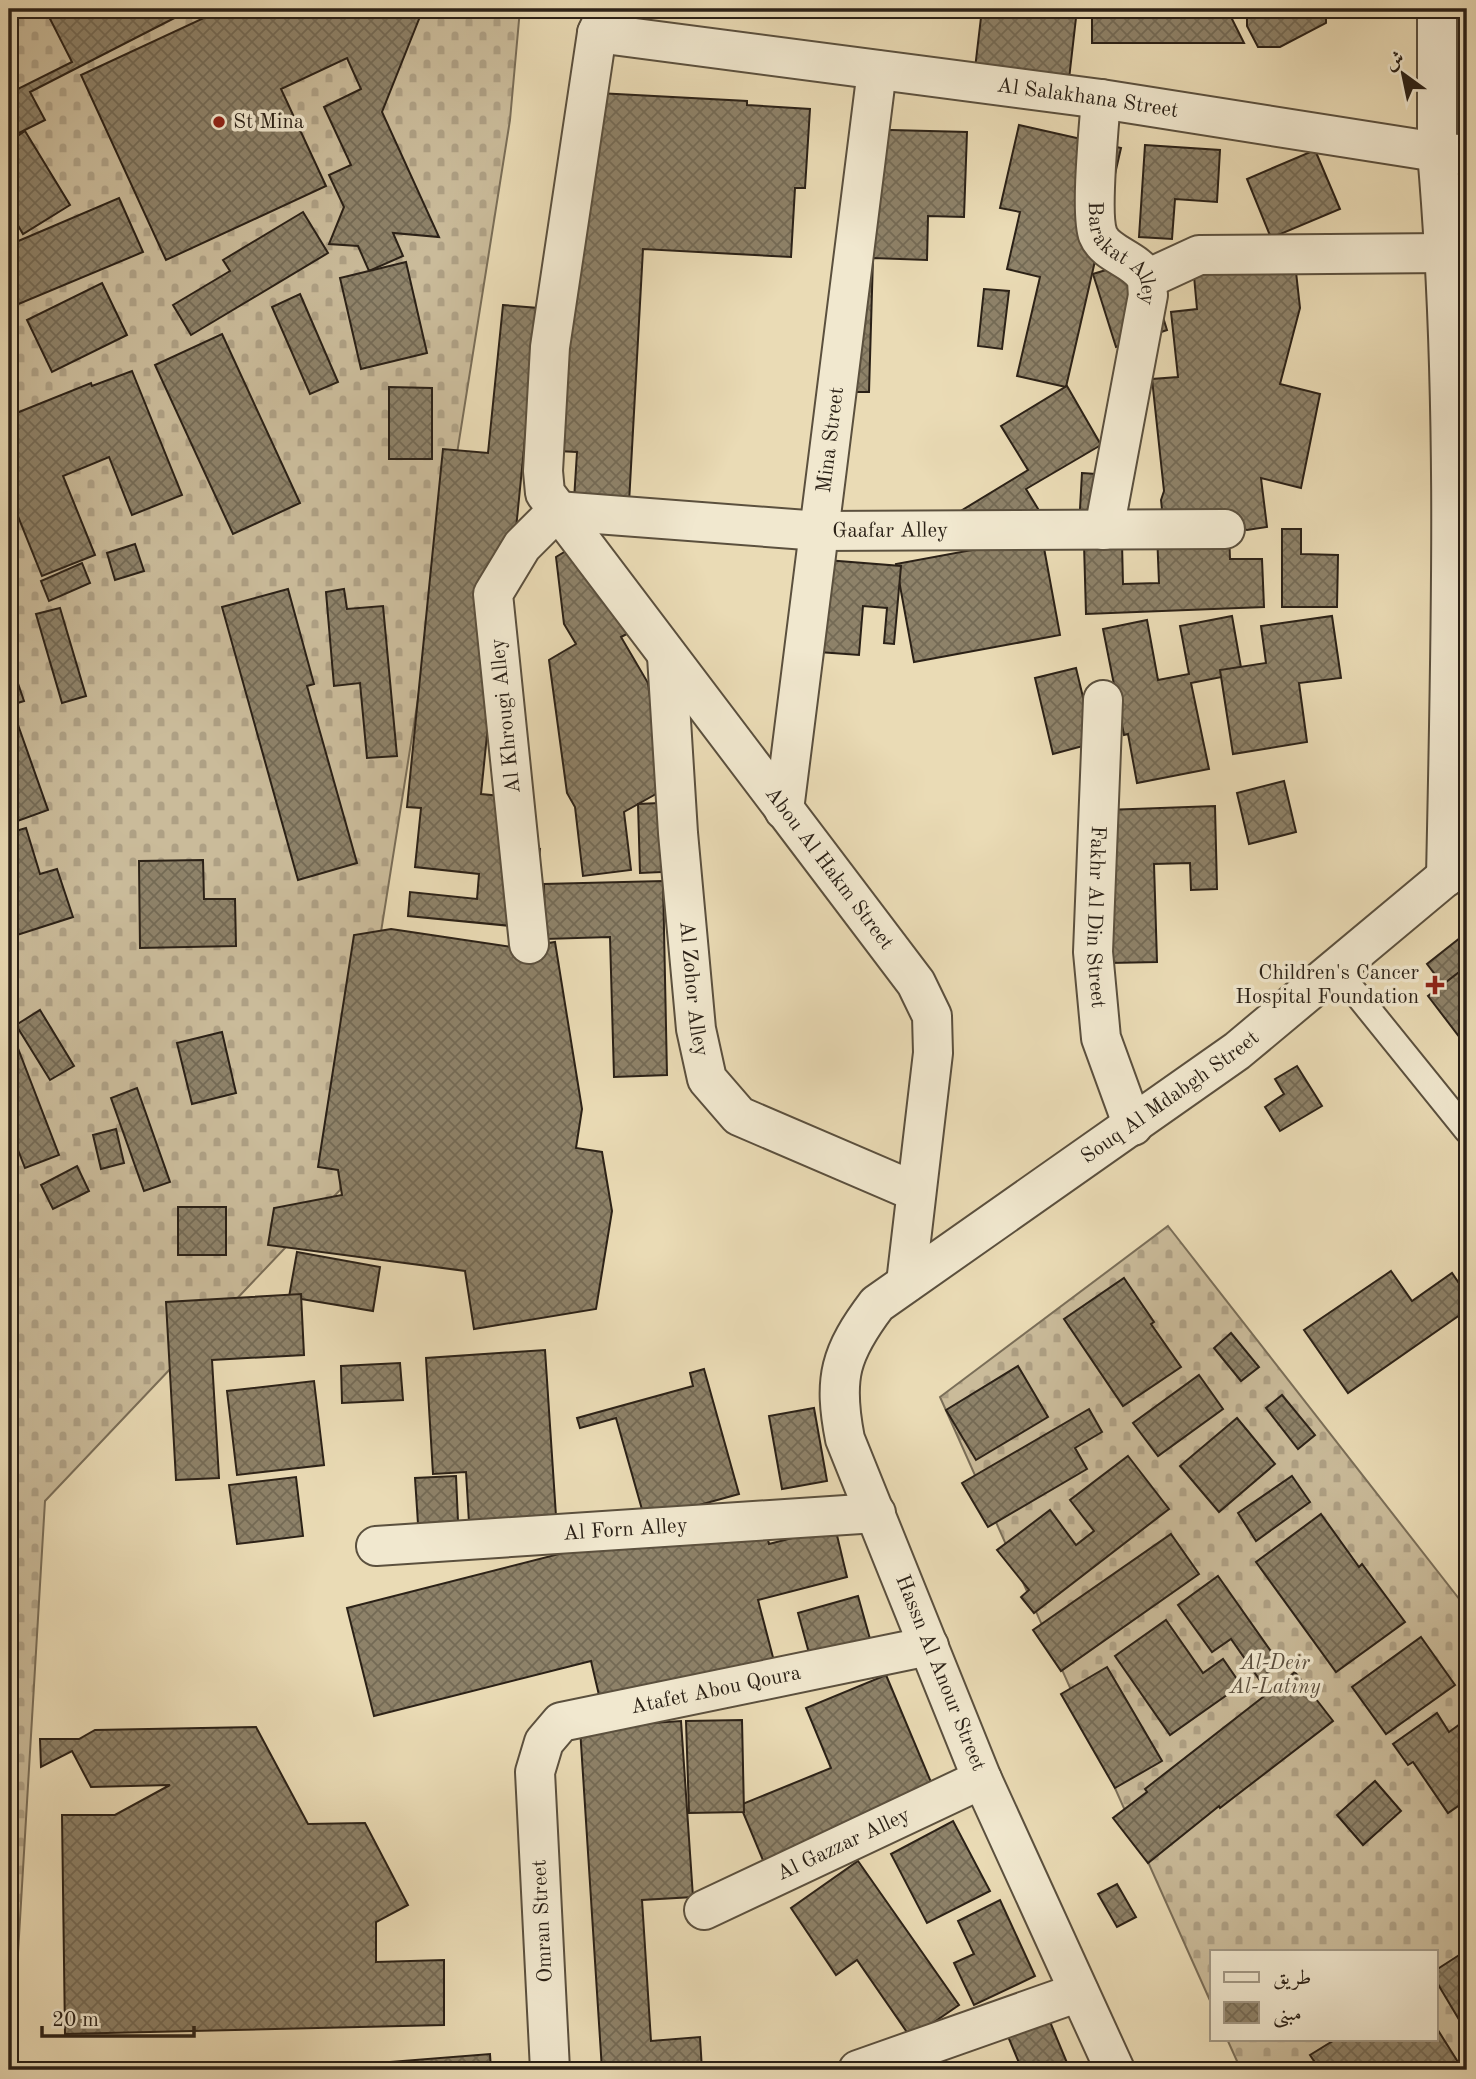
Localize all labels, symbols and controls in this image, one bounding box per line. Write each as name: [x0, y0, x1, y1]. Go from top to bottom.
north arrow: [1368, 38, 1438, 108]
text: ش: [1382, 49, 1408, 75]
street label: Al Salakhana Street: [996, 75, 1180, 122]
place label: St Mina: [233, 112, 304, 133]
marker: St Mina: [211, 114, 227, 130]
street label: Barakat Alley: [1084, 201, 1158, 307]
street label: Mina Street: [813, 386, 848, 494]
street label: Gaafar Alley: [832, 520, 948, 541]
street label: Al Khrougi Alley: [487, 637, 525, 795]
street label: Abou Al Hakm Street: [761, 783, 897, 954]
street label: Fakhr Al Din Street: [1082, 825, 1109, 1009]
street label: Al Zohor Alley: [676, 920, 712, 1059]
place label: Children's Cancer Hospital Foundation: [1235, 963, 1419, 1008]
marker: Children's Cancer Hospital Foundation: [1425, 975, 1445, 995]
street label: Souq Al Mdabgh Street: [1077, 1027, 1263, 1168]
street label: Al Forn Alley: [563, 1515, 688, 1544]
street label: Hassn Al Anour Street: [891, 1572, 989, 1774]
park label: Al-Deir Al-Latiny: [1228, 1653, 1321, 1698]
street label: Atafet Abou Qoura: [629, 1662, 803, 1718]
street label: Al Gazzar Alley: [773, 1804, 913, 1885]
street label: Omran Street: [529, 1859, 557, 1983]
legend: [1210, 1950, 1438, 2040]
text: طريق: [1273, 1968, 1311, 1990]
scale bar: [42, 1995, 194, 2039]
text: مبنى: [1273, 2004, 1302, 2028]
text: 20 m: [52, 2010, 99, 2031]

